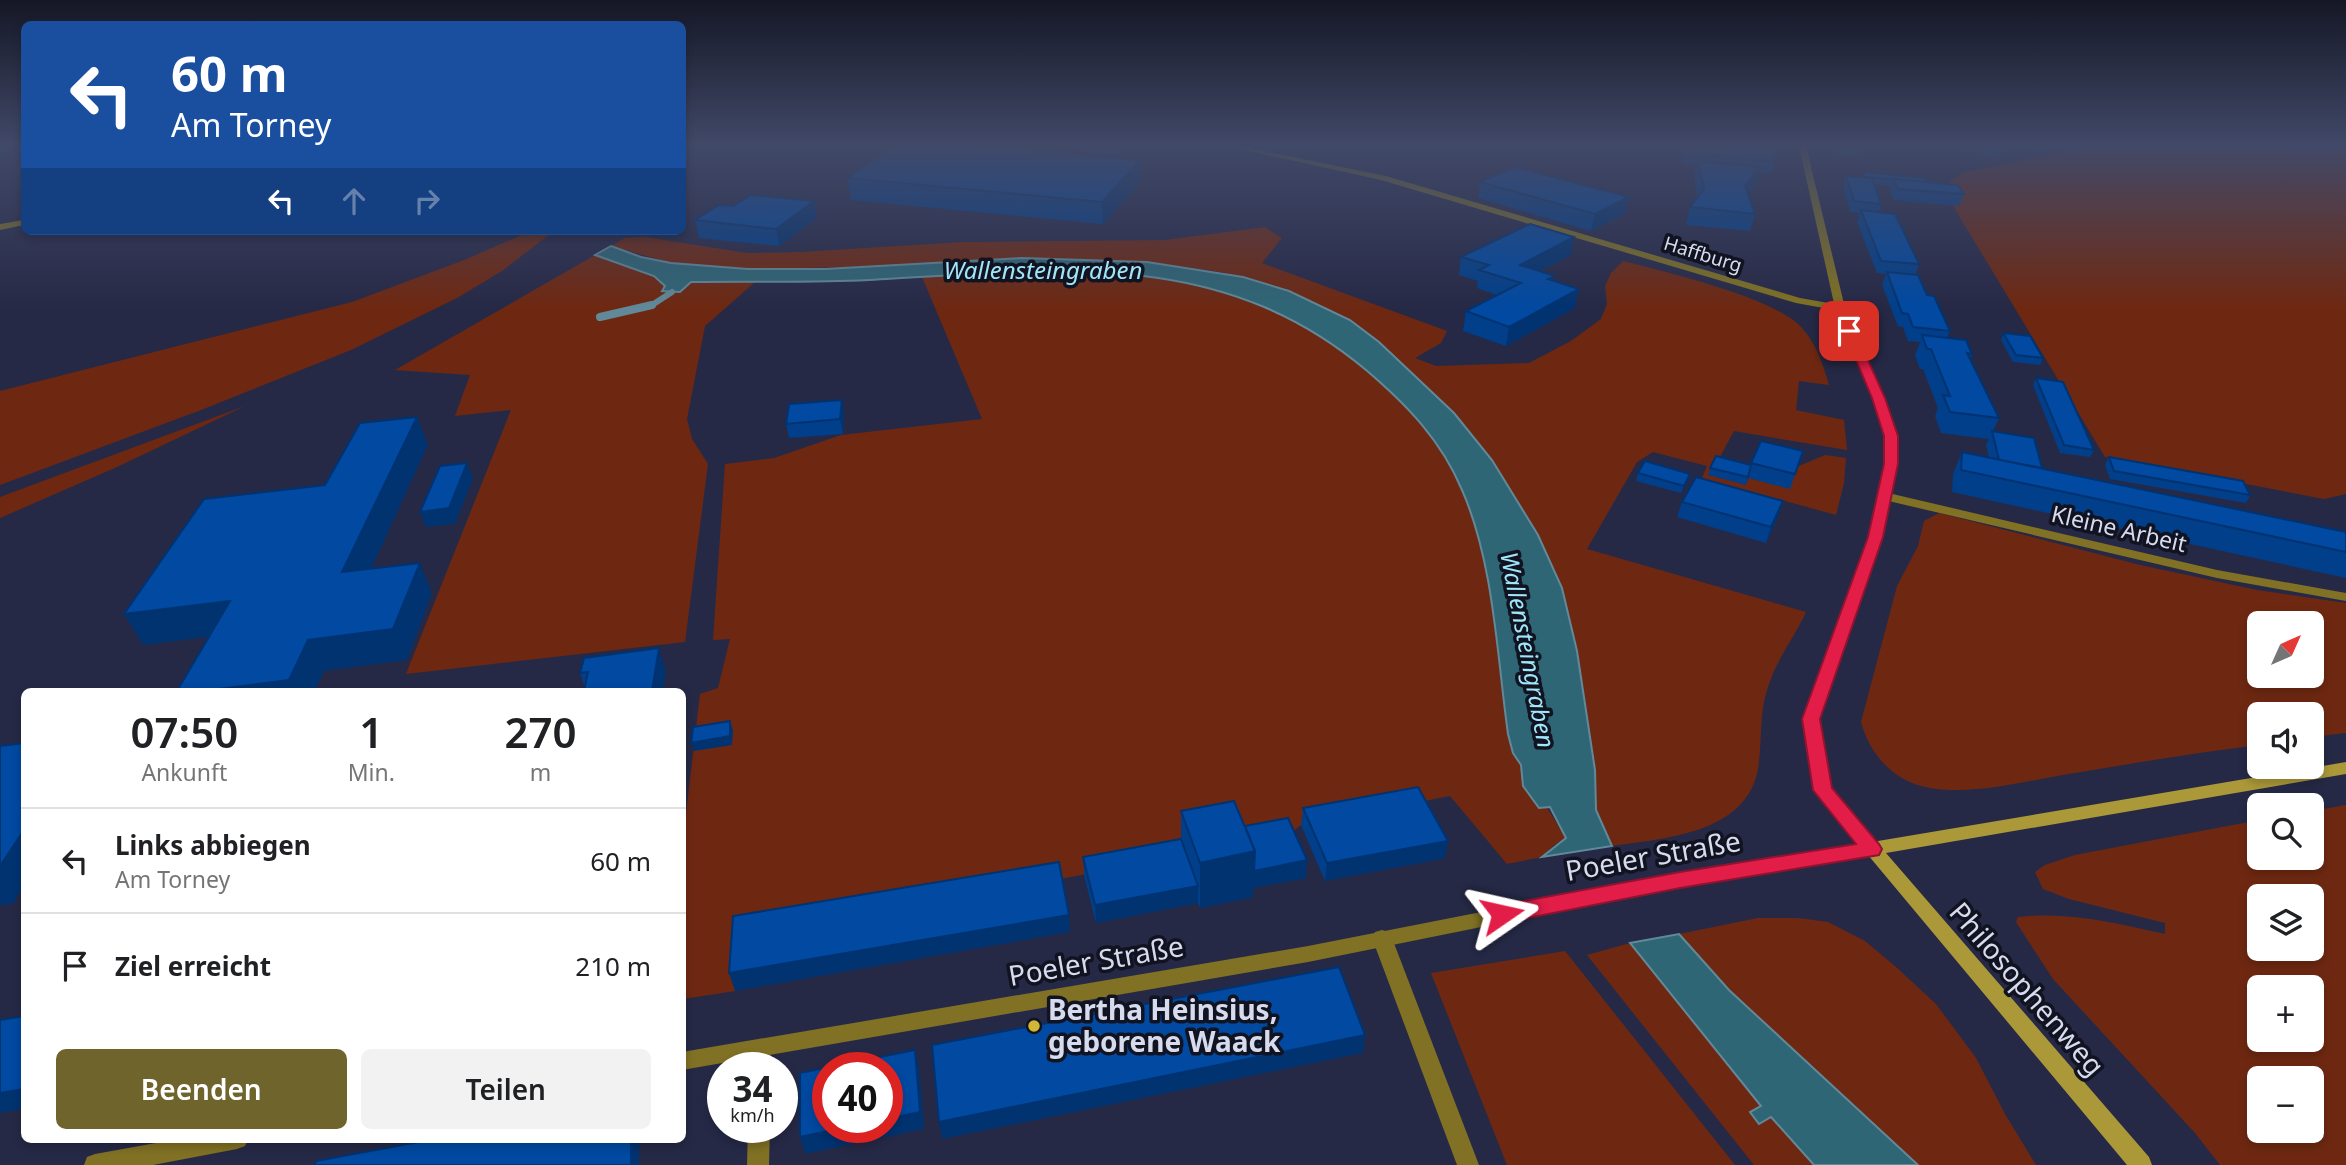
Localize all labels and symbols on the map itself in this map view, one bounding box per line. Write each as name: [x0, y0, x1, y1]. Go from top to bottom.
street label: Haffburg: [1661, 230, 1745, 278]
water label: Wallensteingraben: [944, 253, 1142, 286]
pin: [1819, 301, 1879, 361]
street label: Kleine Arbeit: [2048, 497, 2190, 559]
water label: Wallensteingraben: [1493, 549, 1564, 750]
north arrow: [2247, 611, 2324, 688]
street label: Poeler Straße: [1562, 821, 1743, 889]
position arrow: [1465, 877, 1539, 951]
street label: Philosophenweg: [1942, 893, 2114, 1083]
street label: Poeler Straße: [1005, 926, 1186, 994]
place label: Bertha Heinsius, geborene Waack: [1048, 990, 1281, 1060]
marker: Bertha Heinsius, geborene Waack: [1026, 1018, 1042, 1034]
speed limit sign: 40: [812, 1052, 903, 1143]

